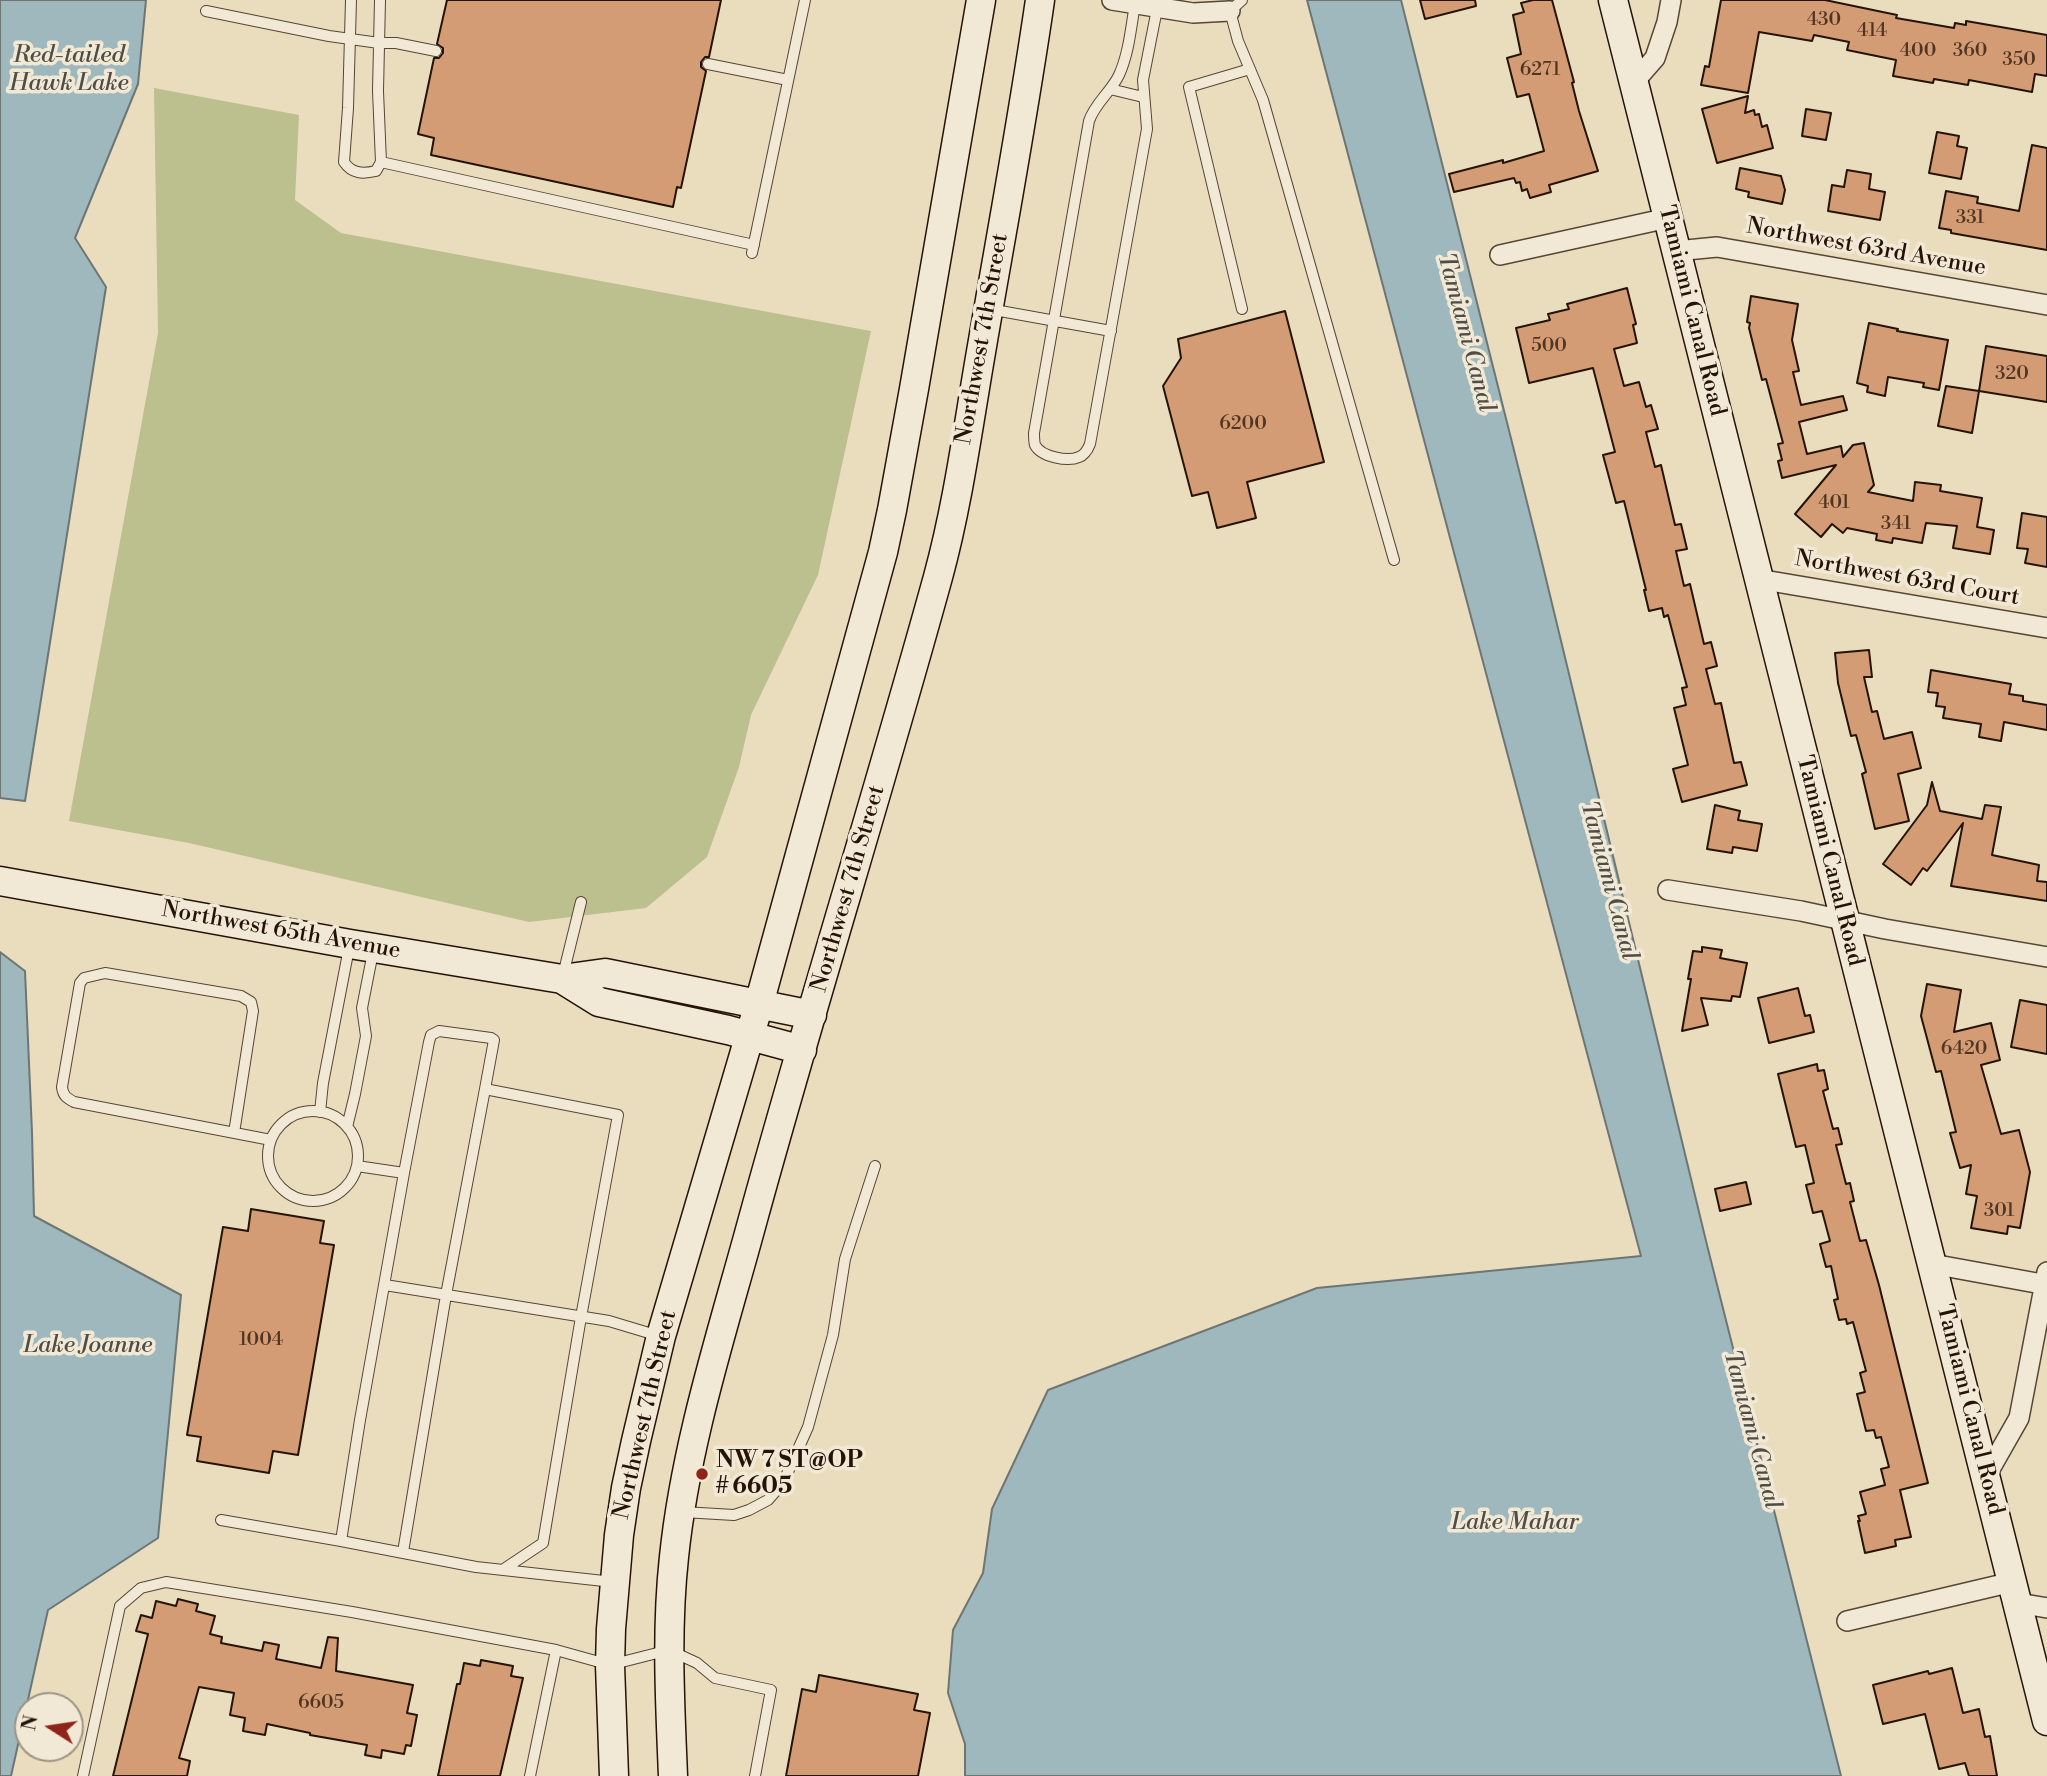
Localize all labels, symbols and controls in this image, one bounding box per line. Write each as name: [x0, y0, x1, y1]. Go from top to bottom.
house number: 430: [1807, 9, 1841, 31]
house number: 414: [1857, 20, 1887, 42]
house number: 400: [1900, 40, 1936, 62]
house number: 360: [1953, 40, 1987, 62]
water label: Red-tailed Hawk Lake: [9, 42, 129, 98]
house number: 350: [2002, 49, 2036, 71]
house number: 6271: [1520, 59, 1560, 81]
street label: Tamiami Canal Road: [1651, 203, 1731, 419]
house number: 331: [1956, 207, 1984, 229]
street label: Northwest 63rd Avenue: [1744, 213, 1988, 283]
street label: Northwest 7th Street: [951, 231, 1015, 447]
water label: Tamiami Canal: [1430, 250, 1500, 416]
house number: 500: [1531, 335, 1567, 357]
house number: 320: [1995, 363, 2029, 385]
house number: 6200: [1219, 413, 1267, 435]
house number: 401: [1818, 492, 1850, 514]
house number: 341: [1881, 513, 1911, 535]
street label: Northwest 63rd Court: [1793, 546, 2021, 612]
street label: Tamiami Canal Road: [1789, 753, 1869, 969]
street label: Northwest 7th Street: [806, 782, 892, 996]
water label: Tamiami Canal: [1573, 798, 1643, 964]
street label: Northwest 65th Avenue: [159, 896, 403, 966]
house number: 6420: [1941, 1038, 1987, 1060]
house number: 301: [1984, 1200, 2014, 1222]
street label: Tamiami Canal Road: [1929, 1302, 2009, 1518]
street label: Northwest 7th Street: [609, 1308, 683, 1522]
house number: 1004: [239, 1329, 283, 1351]
water label: Lake Joanne: [24, 1332, 152, 1360]
water label: Tamiami Canal: [1716, 1347, 1786, 1513]
place label: NW 7 ST@OP # 6605: [716, 1447, 863, 1501]
marker: NW 7 ST@OP # 6605: [694, 1466, 710, 1482]
water label: Lake Mahar: [1451, 1509, 1579, 1537]
north arrow: [14, 1692, 84, 1762]
house number: 6605: [298, 1692, 344, 1714]
text: N: [17, 1713, 44, 1733]

